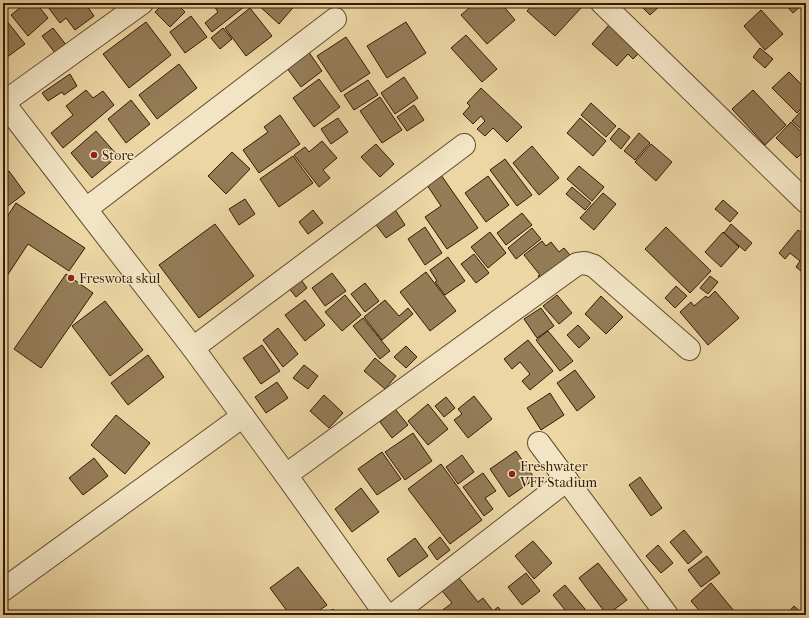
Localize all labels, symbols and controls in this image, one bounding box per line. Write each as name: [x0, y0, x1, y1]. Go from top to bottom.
place label: Store: [102, 147, 134, 164]
marker: Store: [89, 150, 99, 160]
place label: Freswota skul: [79, 270, 160, 287]
marker: Freswota skul: [66, 273, 76, 283]
place label: Freshwater VFF Stadium: [519, 458, 597, 491]
marker: Freshwater VFF Stadium: [507, 469, 517, 479]

